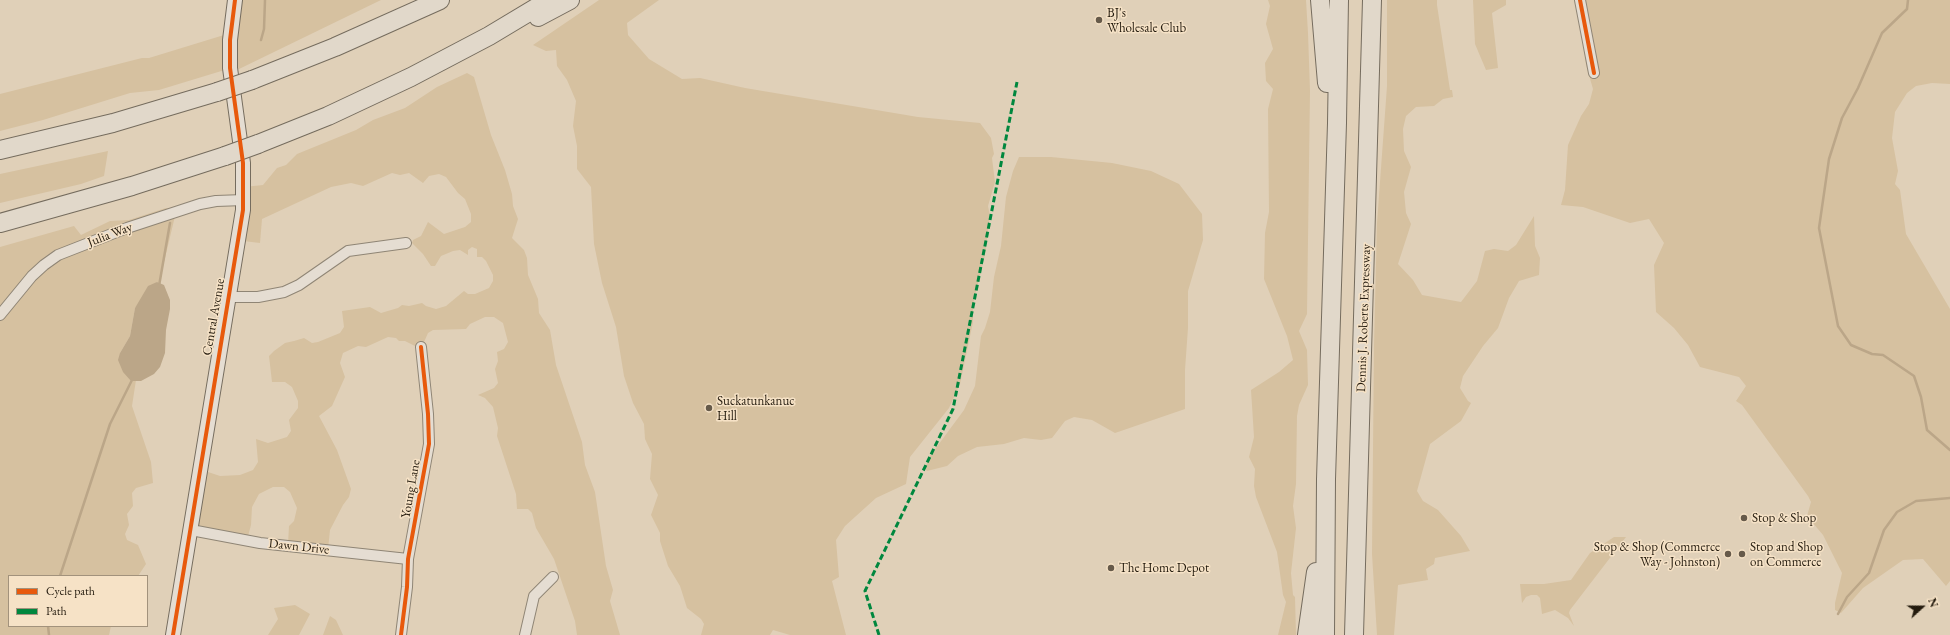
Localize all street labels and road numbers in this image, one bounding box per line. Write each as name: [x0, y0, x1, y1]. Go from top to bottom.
street label: Julia Way: [85, 219, 135, 251]
street label: Dennis J. Roberts Expressway: [1354, 244, 1374, 392]
street label: Central Avenue: [200, 277, 228, 357]
street label: Young Lane: [398, 458, 424, 520]
street label: Dawn Drive: [268, 536, 330, 558]

